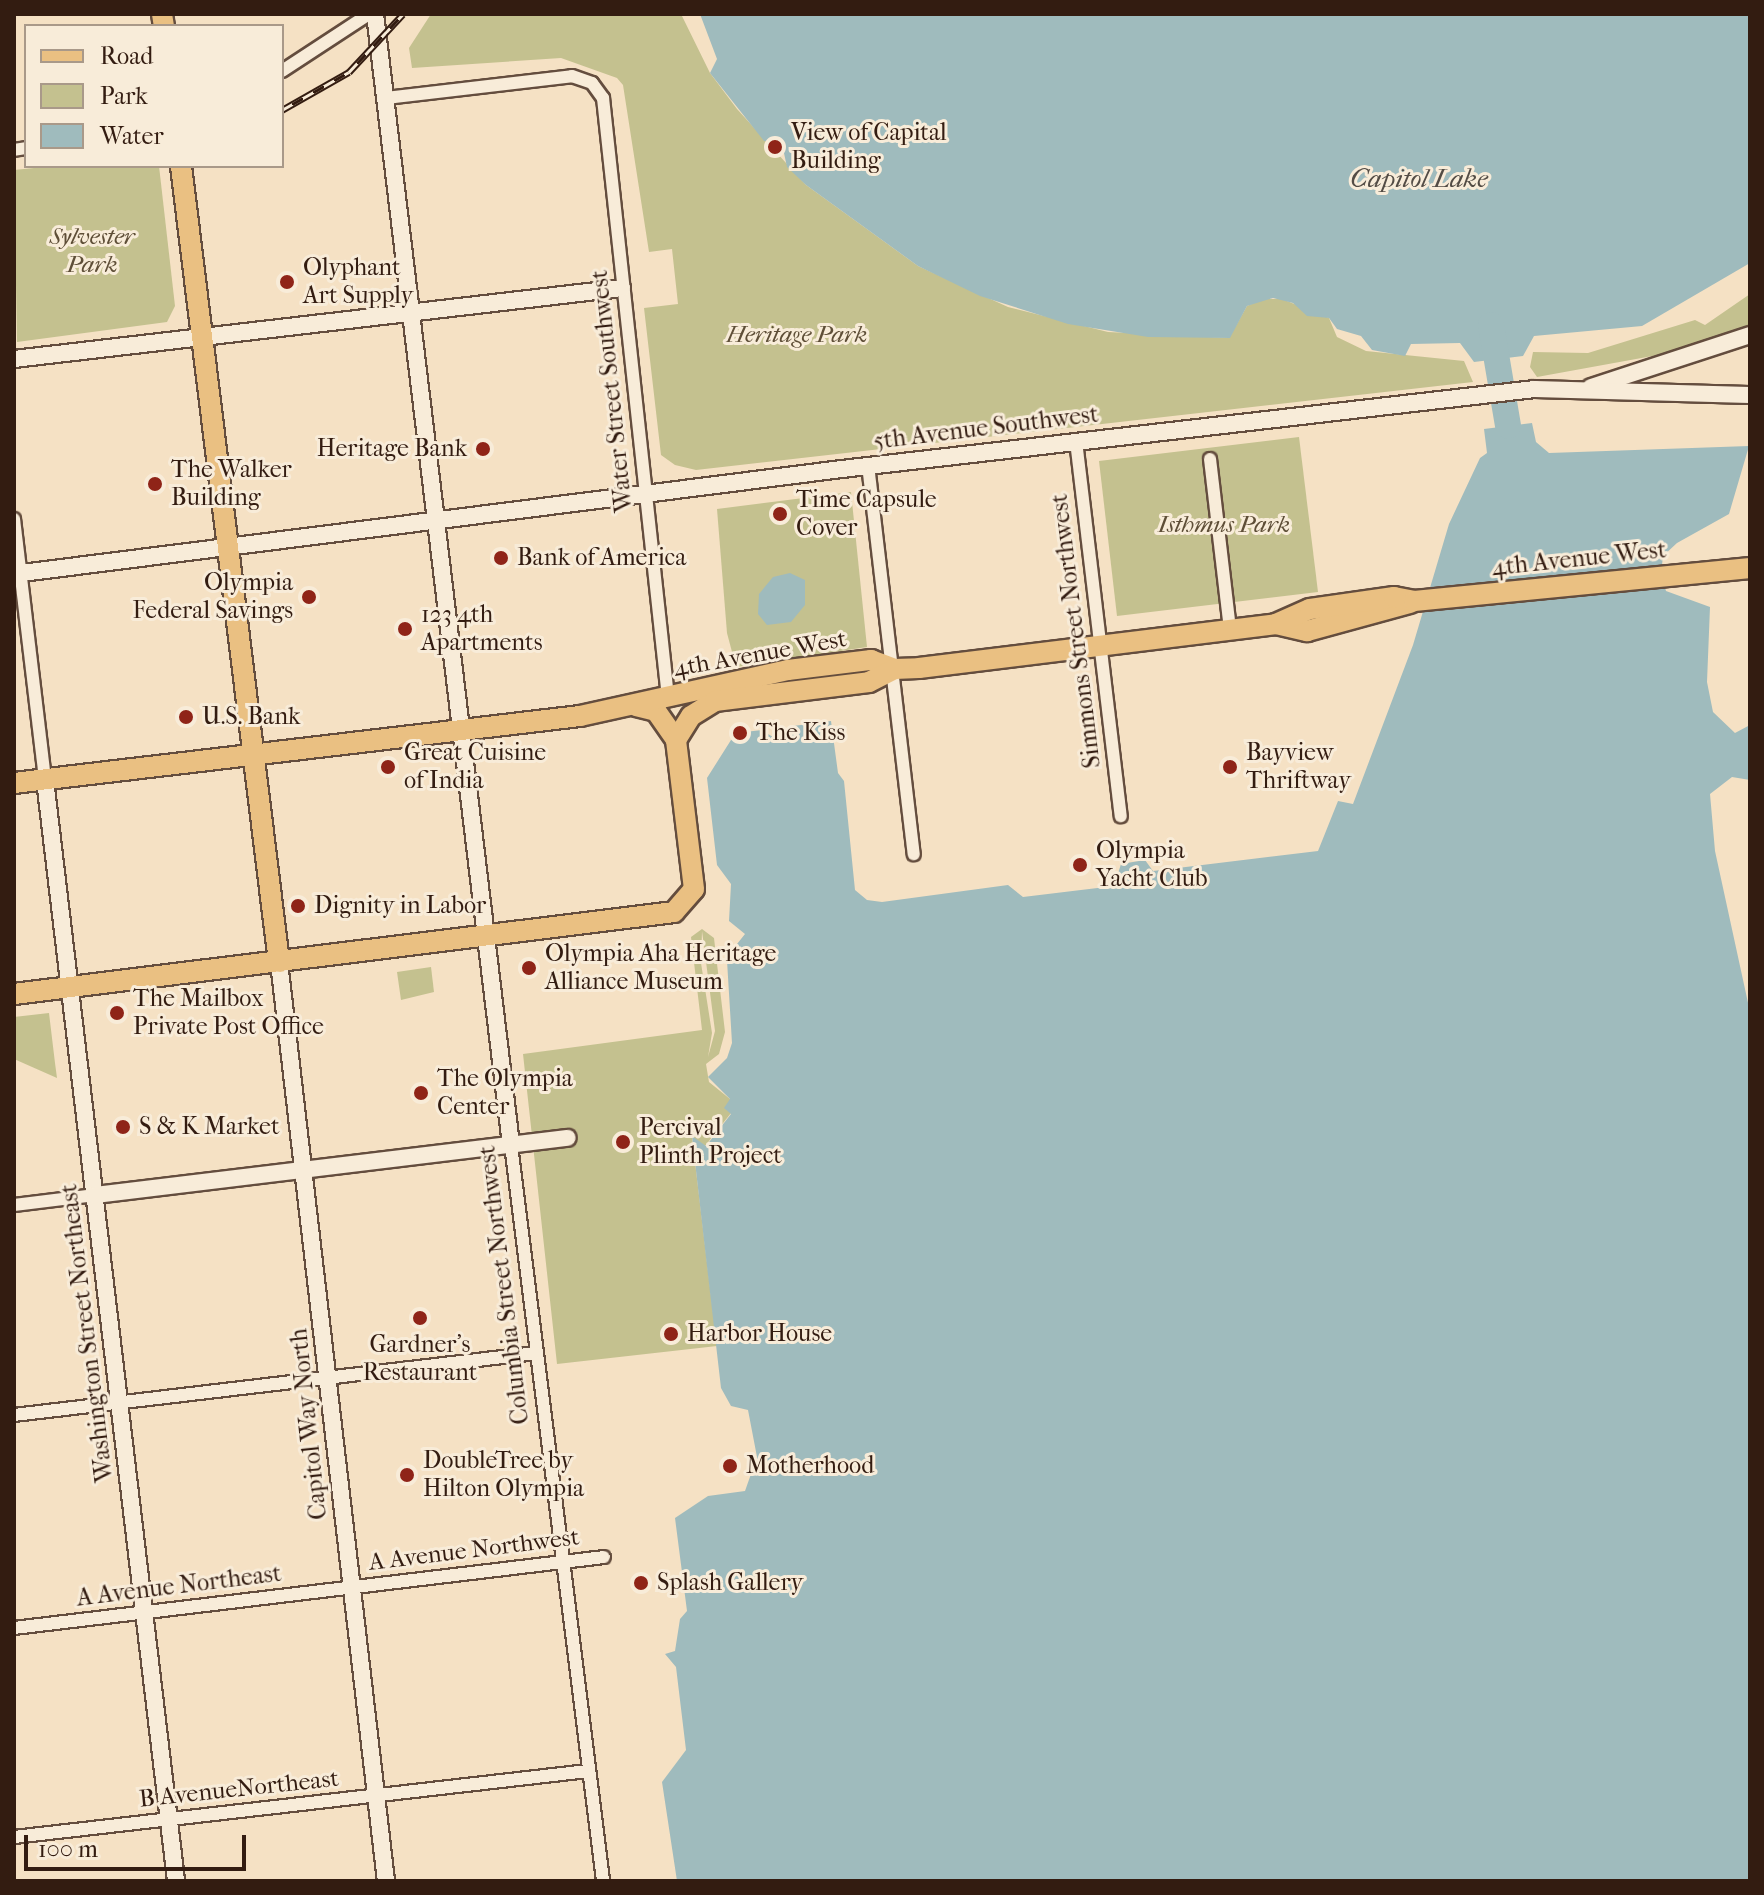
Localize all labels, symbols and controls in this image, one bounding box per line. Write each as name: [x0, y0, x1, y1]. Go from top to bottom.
legend: [24, 24, 284, 168]
text: Road: [100, 42, 153, 70]
text: Park: [100, 82, 148, 110]
place label: View of Capital Building: [791, 119, 947, 175]
text: Water: [100, 122, 164, 150]
marker: View of Capital Building: [766, 138, 784, 156]
water label: Capitol Lake: [1350, 163, 1488, 195]
park label: Sylvester Park: [49, 223, 135, 279]
place label: Olyphant Art Supply: [303, 254, 413, 310]
street label: Water Street Southwest: [585, 268, 639, 514]
marker: Olyphant Art Supply: [278, 273, 296, 291]
park label: Heritage Park: [727, 321, 867, 349]
street label: 5th Avenue Southwest: [872, 400, 1100, 456]
place label: Heritage Bank: [317, 435, 467, 463]
marker: Heritage Bank: [474, 440, 492, 458]
place label: The Walker Building: [171, 456, 292, 512]
marker: The Walker Building: [146, 475, 164, 493]
place label: Time Capsule Cover: [796, 486, 937, 542]
street label: Simmons Street Northwest: [1045, 492, 1107, 770]
marker: Time Capsule Cover: [771, 505, 789, 523]
park label: Isthmus Park: [1158, 511, 1290, 539]
street label: 4th Avenue West: [1490, 536, 1668, 582]
place label: Bank of America: [517, 544, 686, 572]
marker: Bank of America: [492, 549, 510, 567]
place label: Olympia Federal Savings: [133, 569, 293, 625]
marker: Olympia Federal Savings: [300, 588, 318, 606]
place label: 123 4th Apartments: [421, 601, 542, 657]
marker: 123 4th Apartments: [396, 620, 414, 638]
street label: 4th Avenue West: [671, 625, 849, 683]
place label: U.S. Bank: [202, 703, 300, 731]
marker: U.S. Bank: [177, 708, 195, 726]
place label: The Kiss: [756, 719, 845, 747]
marker: The Kiss: [731, 724, 749, 742]
place label: Great Cuisine of India: [404, 739, 546, 795]
place label: Bayview Thriftway: [1246, 739, 1351, 795]
marker: Great Cuisine of India: [379, 758, 397, 776]
marker: Bayview Thriftway: [1221, 758, 1239, 776]
place label: Olympia Yacht Club: [1096, 837, 1208, 893]
marker: Olympia Yacht Club: [1071, 856, 1089, 874]
place label: Dignity in Labor: [314, 892, 486, 920]
marker: Dignity in Labor: [289, 897, 307, 915]
place label: Olympia Aha Heritage Alliance Museum: [545, 940, 776, 996]
marker: Olympia Aha Heritage Alliance Museum: [520, 959, 538, 977]
place label: The Mailbox Private Post Office: [133, 985, 324, 1041]
marker: The Mailbox Private Post Office: [108, 1004, 126, 1022]
place label: The Olympia Center: [437, 1065, 573, 1121]
marker: The Olympia Center: [412, 1084, 430, 1102]
place label: S & K Market: [139, 1113, 279, 1141]
place label: Percival Plinth Project: [639, 1114, 782, 1170]
marker: S & K Market: [114, 1118, 132, 1136]
marker: Percival Plinth Project: [614, 1133, 632, 1151]
street label: Columbia Street Northwest: [473, 1144, 535, 1426]
street label: Washington Street Northeast: [54, 1182, 120, 1484]
marker: Gardner's Restaurant: [411, 1309, 429, 1327]
place label: Harbor House: [687, 1320, 832, 1348]
marker: Harbor House: [662, 1325, 680, 1343]
street label: Capitol Way North: [285, 1327, 333, 1521]
place label: Gardner's Restaurant: [363, 1331, 477, 1387]
place label: DoubleTree by Hilton Olympia: [423, 1447, 584, 1503]
place label: Motherhood: [746, 1452, 874, 1480]
marker: Motherhood: [721, 1457, 739, 1475]
marker: DoubleTree by Hilton Olympia: [398, 1466, 416, 1484]
street label: A Avenue Northwest: [367, 1523, 581, 1577]
street label: A Avenue Northeast: [75, 1559, 283, 1613]
place label: Splash Gallery: [657, 1569, 803, 1597]
marker: Splash Gallery: [632, 1574, 650, 1592]
street label: B AvenueNortheast: [138, 1764, 340, 1814]
scale bar: [28, 1819, 250, 1869]
text: 100 m: [38, 1835, 98, 1863]

